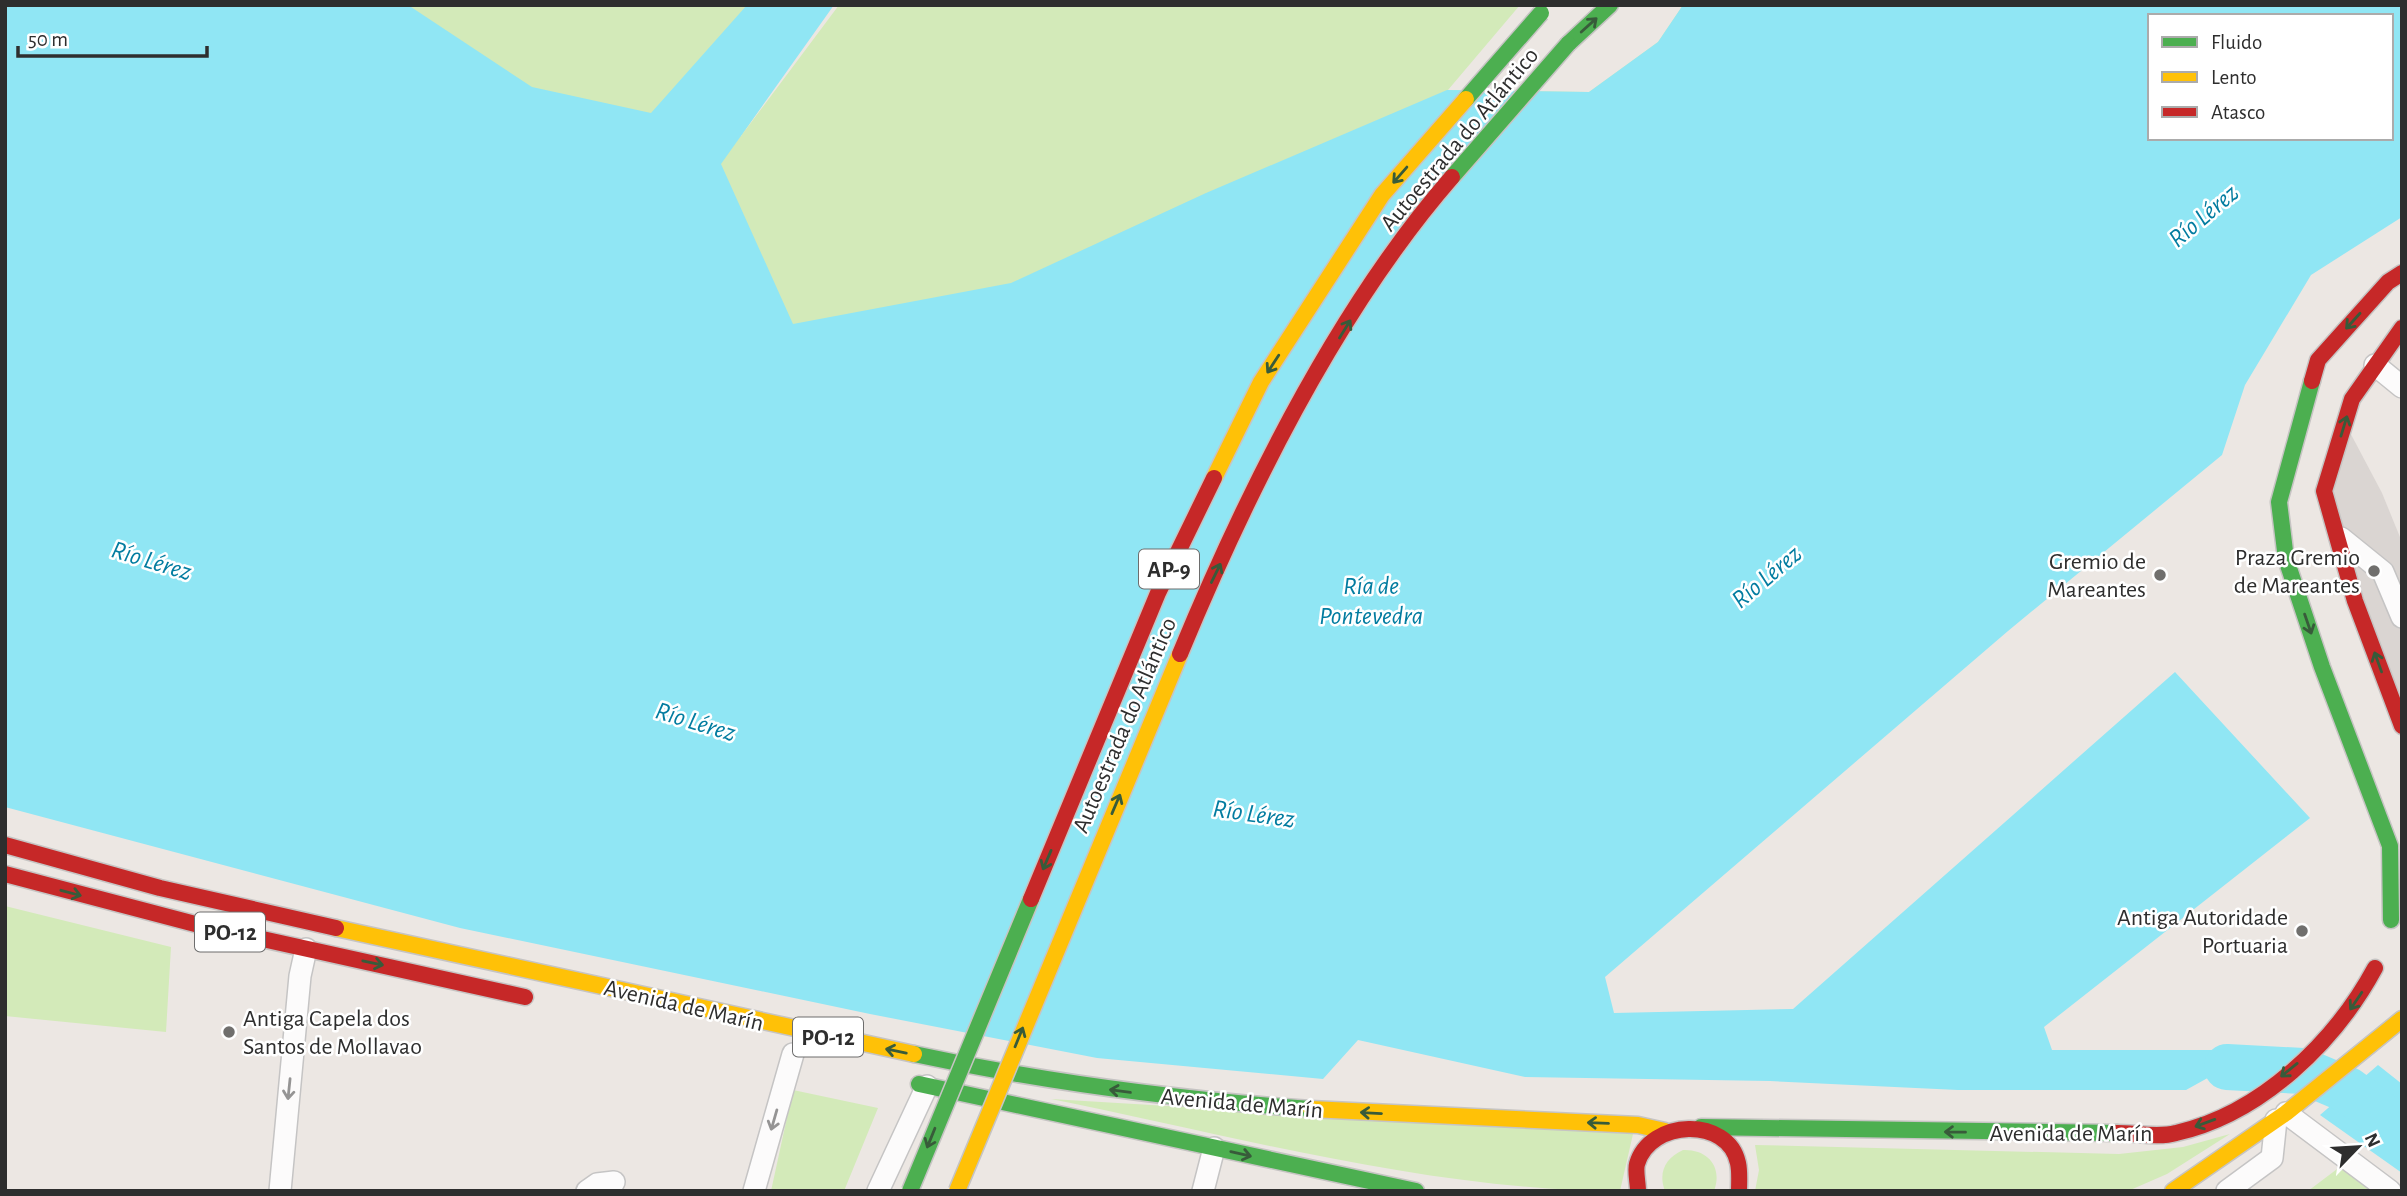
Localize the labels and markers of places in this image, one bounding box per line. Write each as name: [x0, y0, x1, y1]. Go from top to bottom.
place label: Praza Gremio de Mareantes: [2234, 546, 2360, 598]
place label: Gremio de Mareantes: [2047, 550, 2146, 602]
marker: Praza Gremio de Mareantes: [2366, 563, 2382, 579]
marker: Gremio de Mareantes: [2152, 567, 2168, 583]
place label: Antiga Autoridade Portuaria: [2117, 906, 2288, 958]
marker: Antiga Autoridade Portuaria: [2294, 923, 2310, 939]
place label: Antiga Capela dos Santos de Mollavao: [243, 1007, 422, 1059]
marker: Antiga Capela dos Santos de Mollavao: [221, 1024, 237, 1040]

